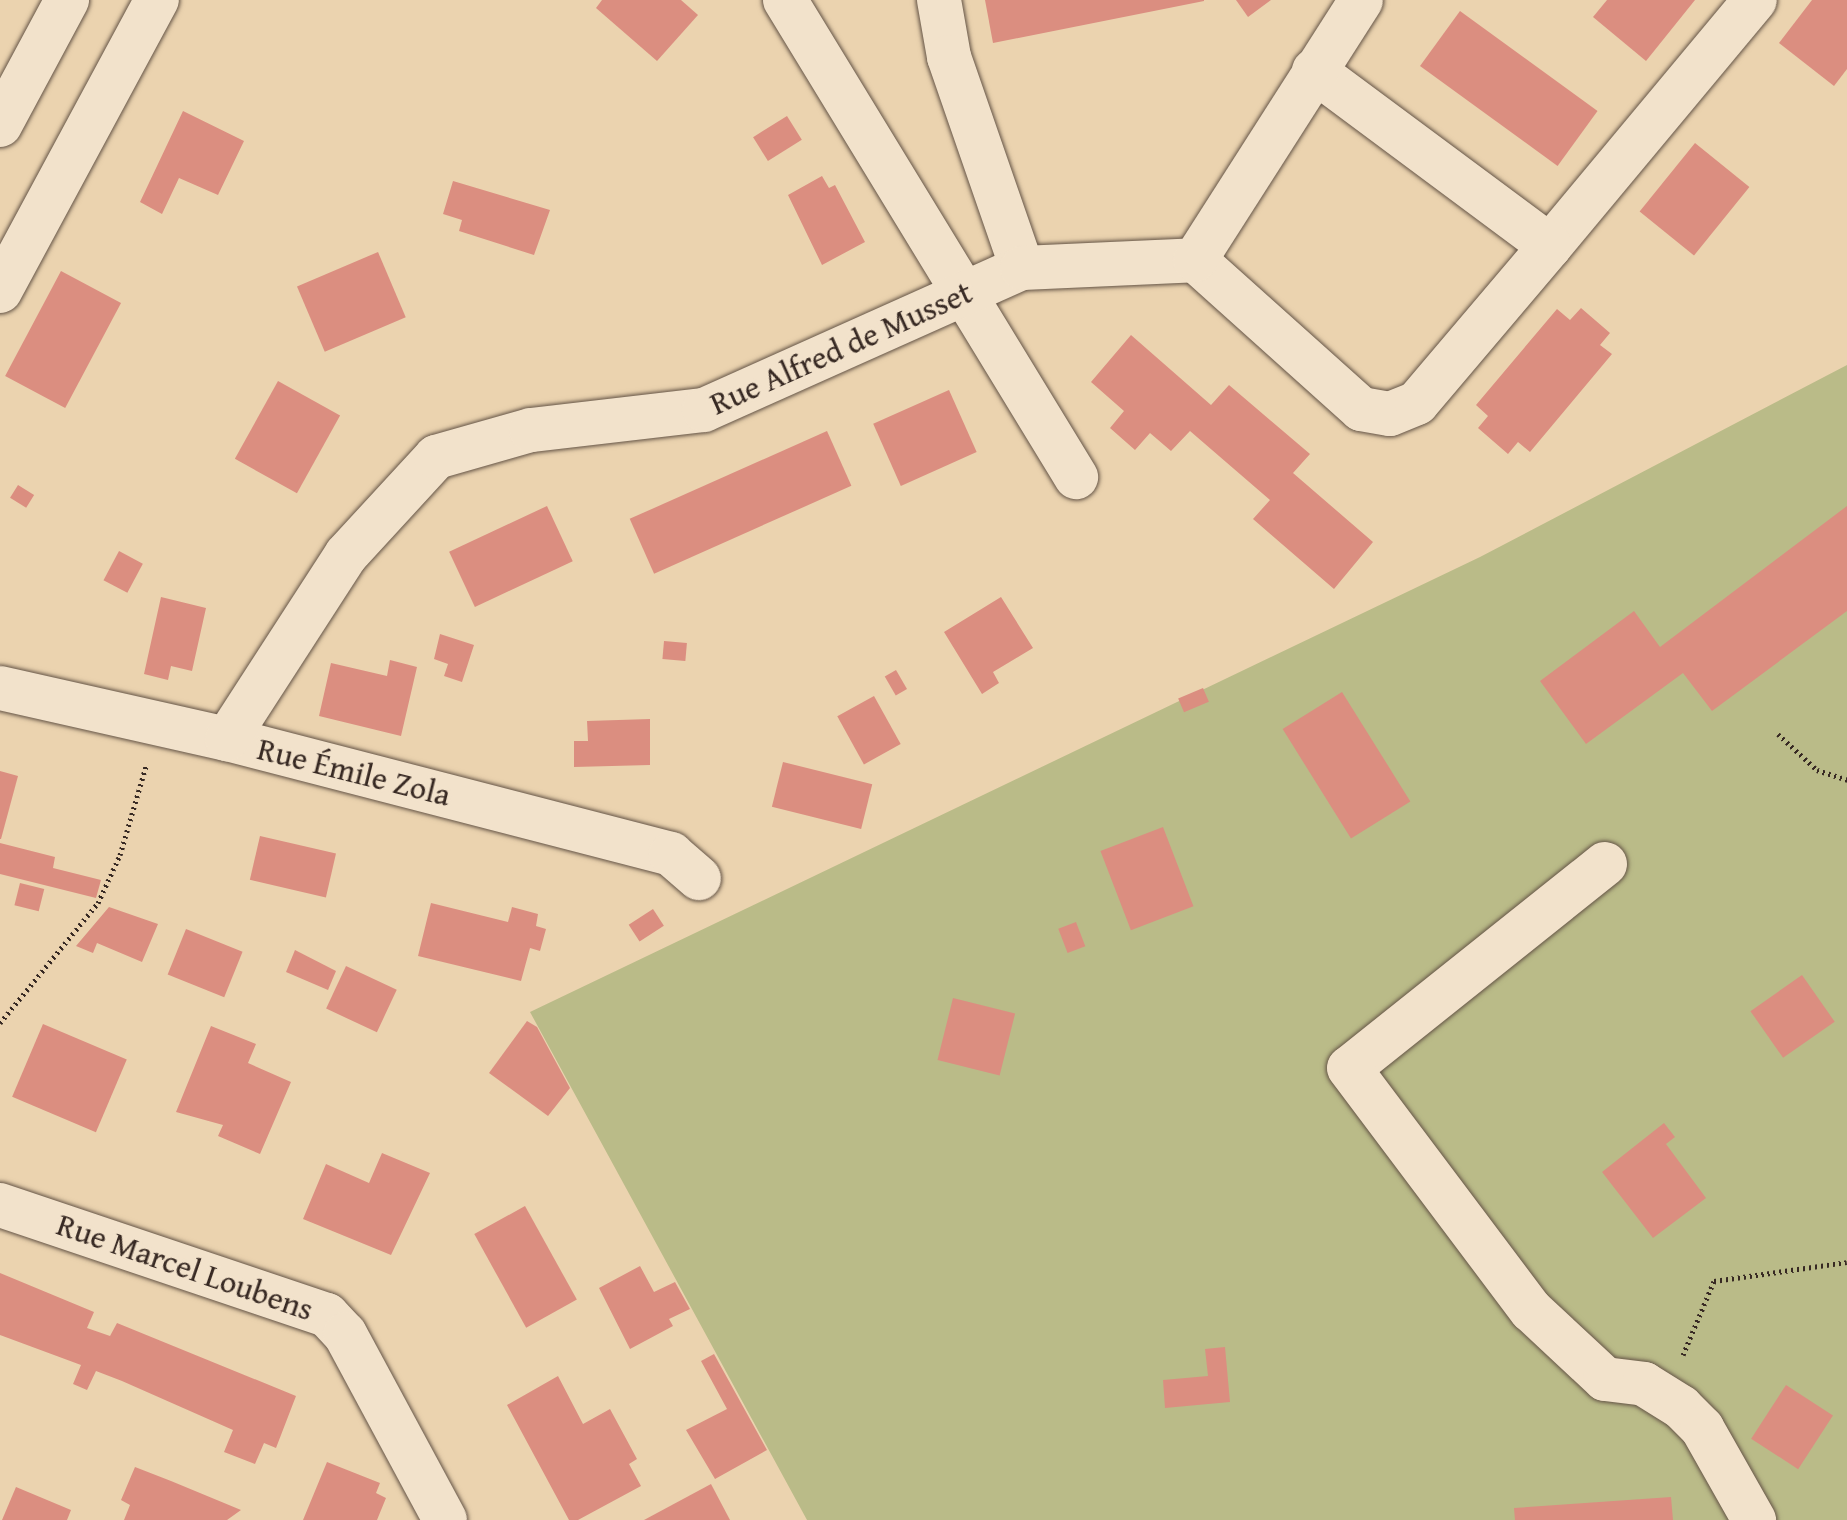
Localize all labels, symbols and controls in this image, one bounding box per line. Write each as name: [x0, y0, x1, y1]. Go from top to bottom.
street label: Rue Alfred de Musset: [704, 273, 978, 423]
street label: Rue Émile Zola: [254, 729, 454, 815]
street label: Rue Marcel Loubens: [52, 1205, 318, 1329]

